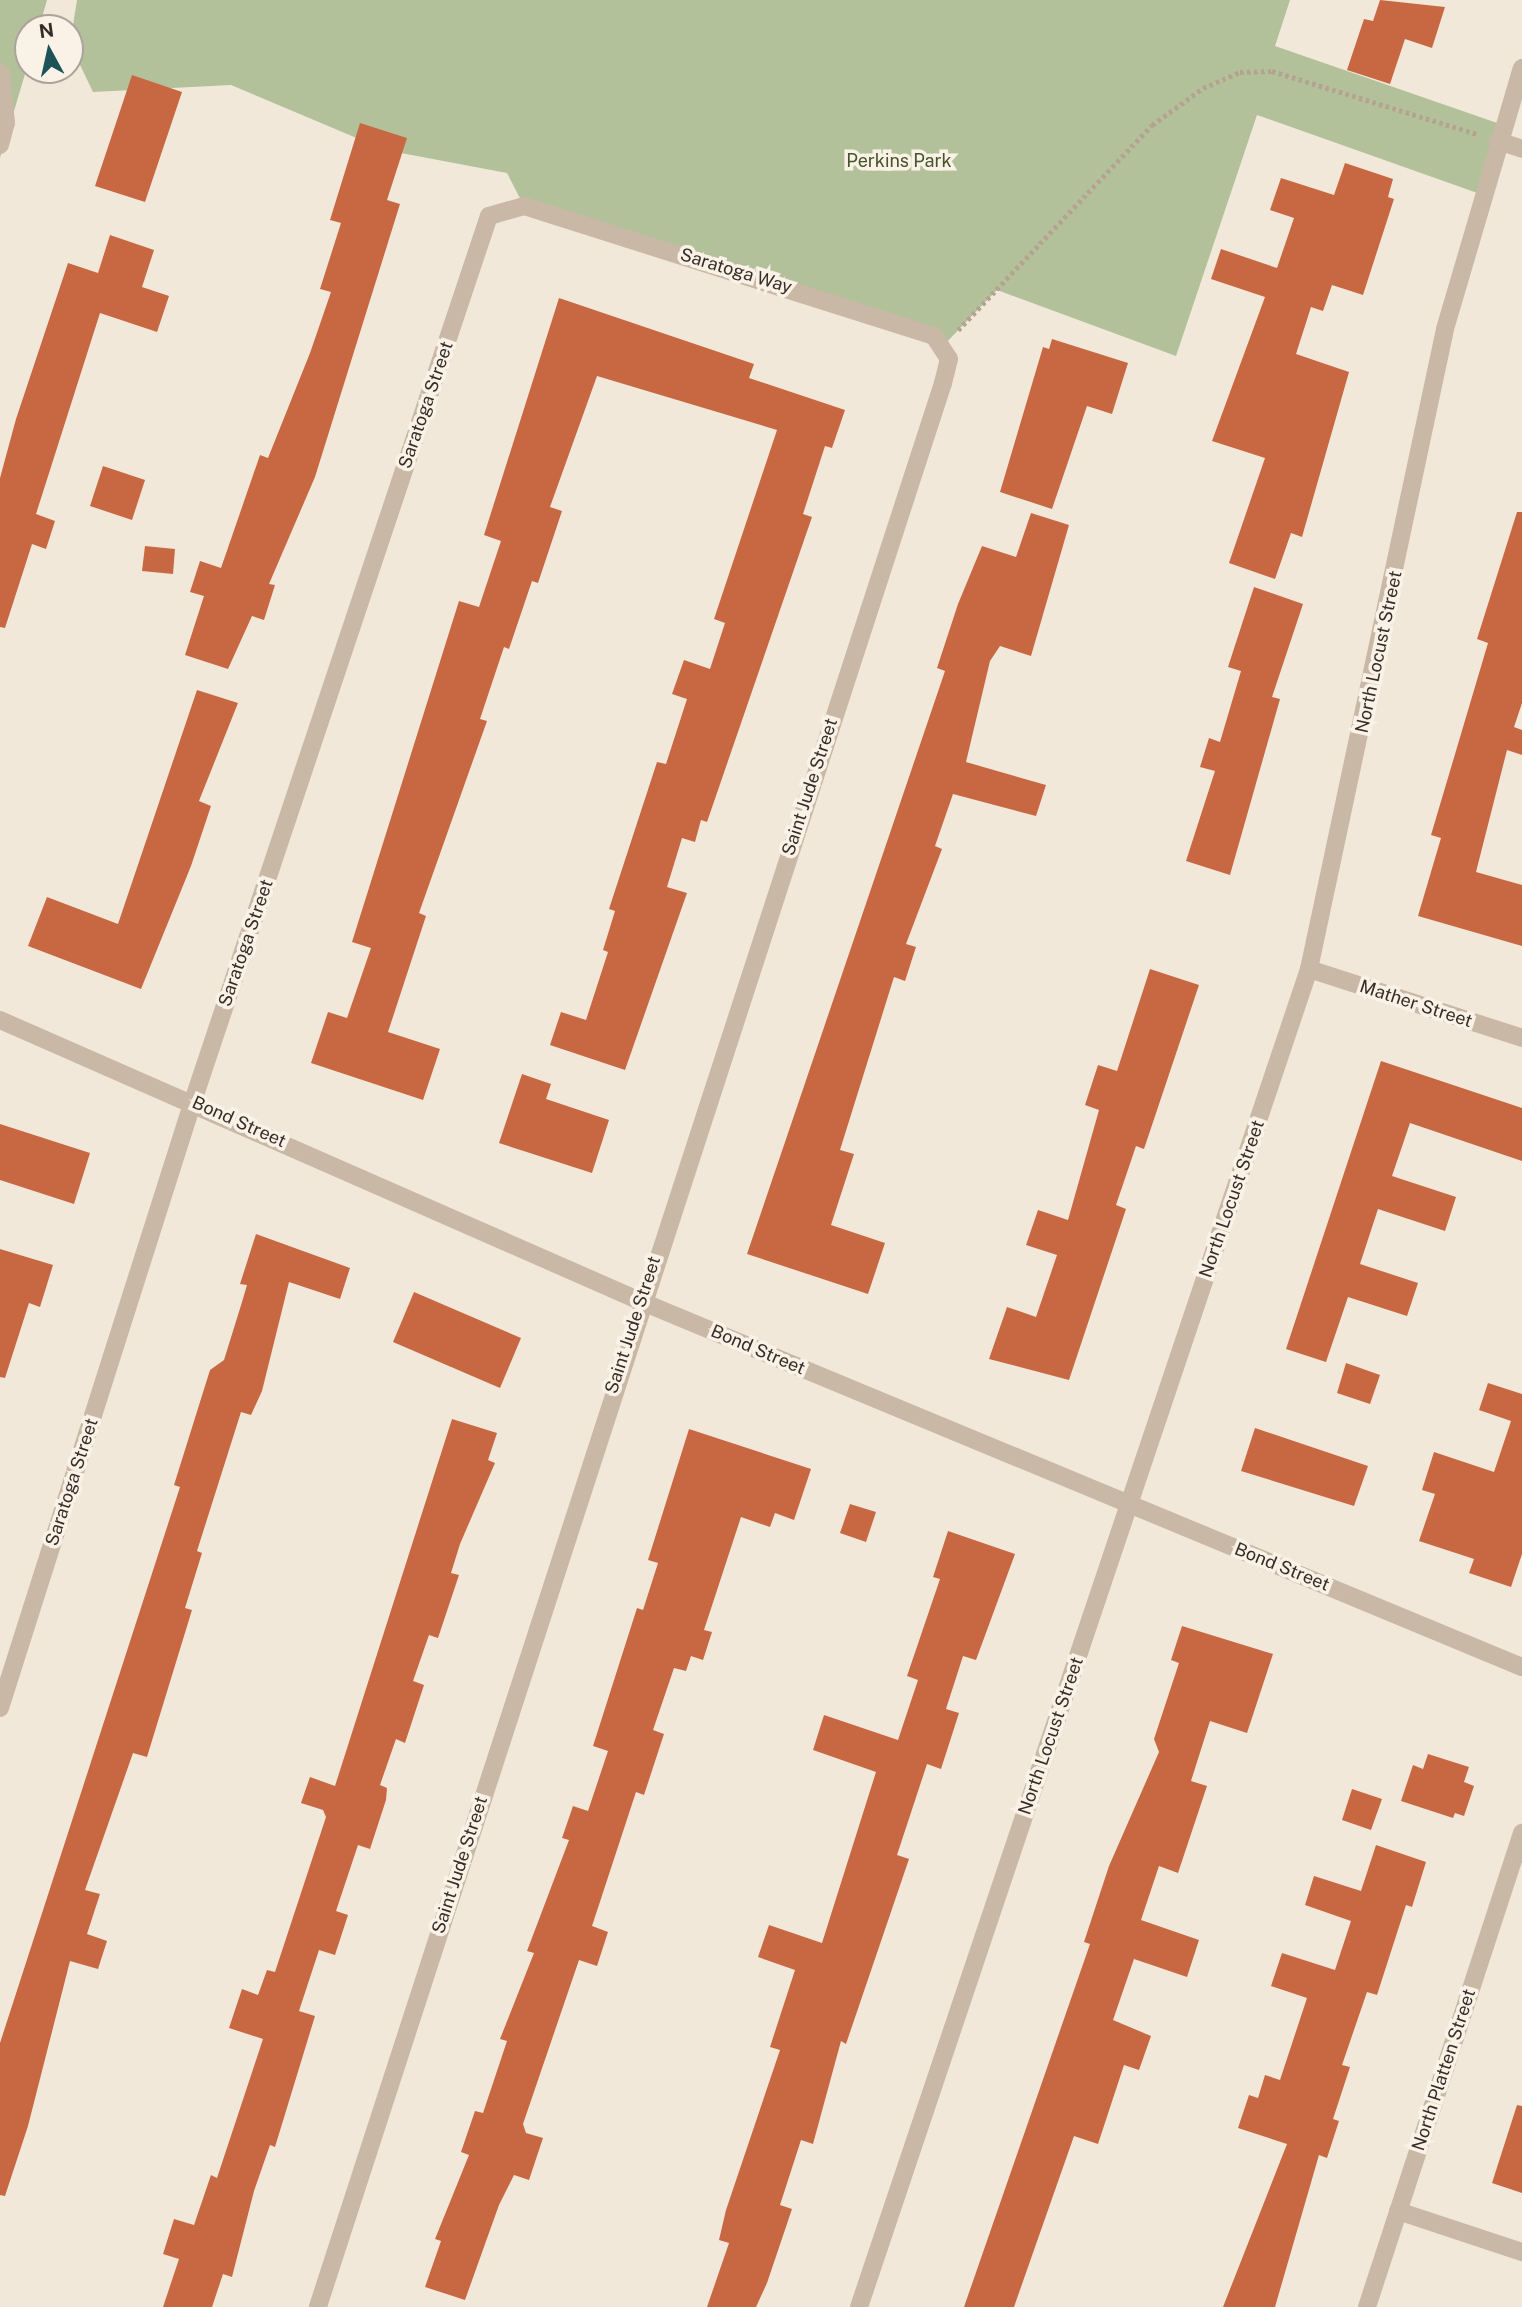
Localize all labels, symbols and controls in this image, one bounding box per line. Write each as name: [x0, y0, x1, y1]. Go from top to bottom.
north arrow: [14, 14, 84, 84]
text: N: [37, 18, 55, 42]
park label: Perkins Park: [846, 150, 952, 172]
street label: Saratoga Way: [677, 244, 795, 298]
street label: Saratoga Street: [394, 339, 458, 471]
street label: North Locust Street: [1351, 569, 1407, 735]
street label: Saint Jude Street: [778, 716, 842, 858]
street label: Saratoga Street: [214, 877, 278, 1009]
street label: Mather Street: [1357, 976, 1475, 1032]
street label: Bond Street: [189, 1092, 289, 1152]
street label: North Locust Street: [1195, 1117, 1269, 1281]
street label: Saint Jude Street: [601, 1254, 665, 1396]
street label: Bond Street: [708, 1320, 808, 1380]
street label: Saratoga Street: [41, 1415, 103, 1549]
street label: Bond Street: [1231, 1538, 1333, 1596]
street label: North Locust Street: [1014, 1654, 1088, 1818]
street label: Saint Jude Street: [428, 1794, 492, 1936]
street label: North Platten Street: [1408, 1986, 1480, 2154]

